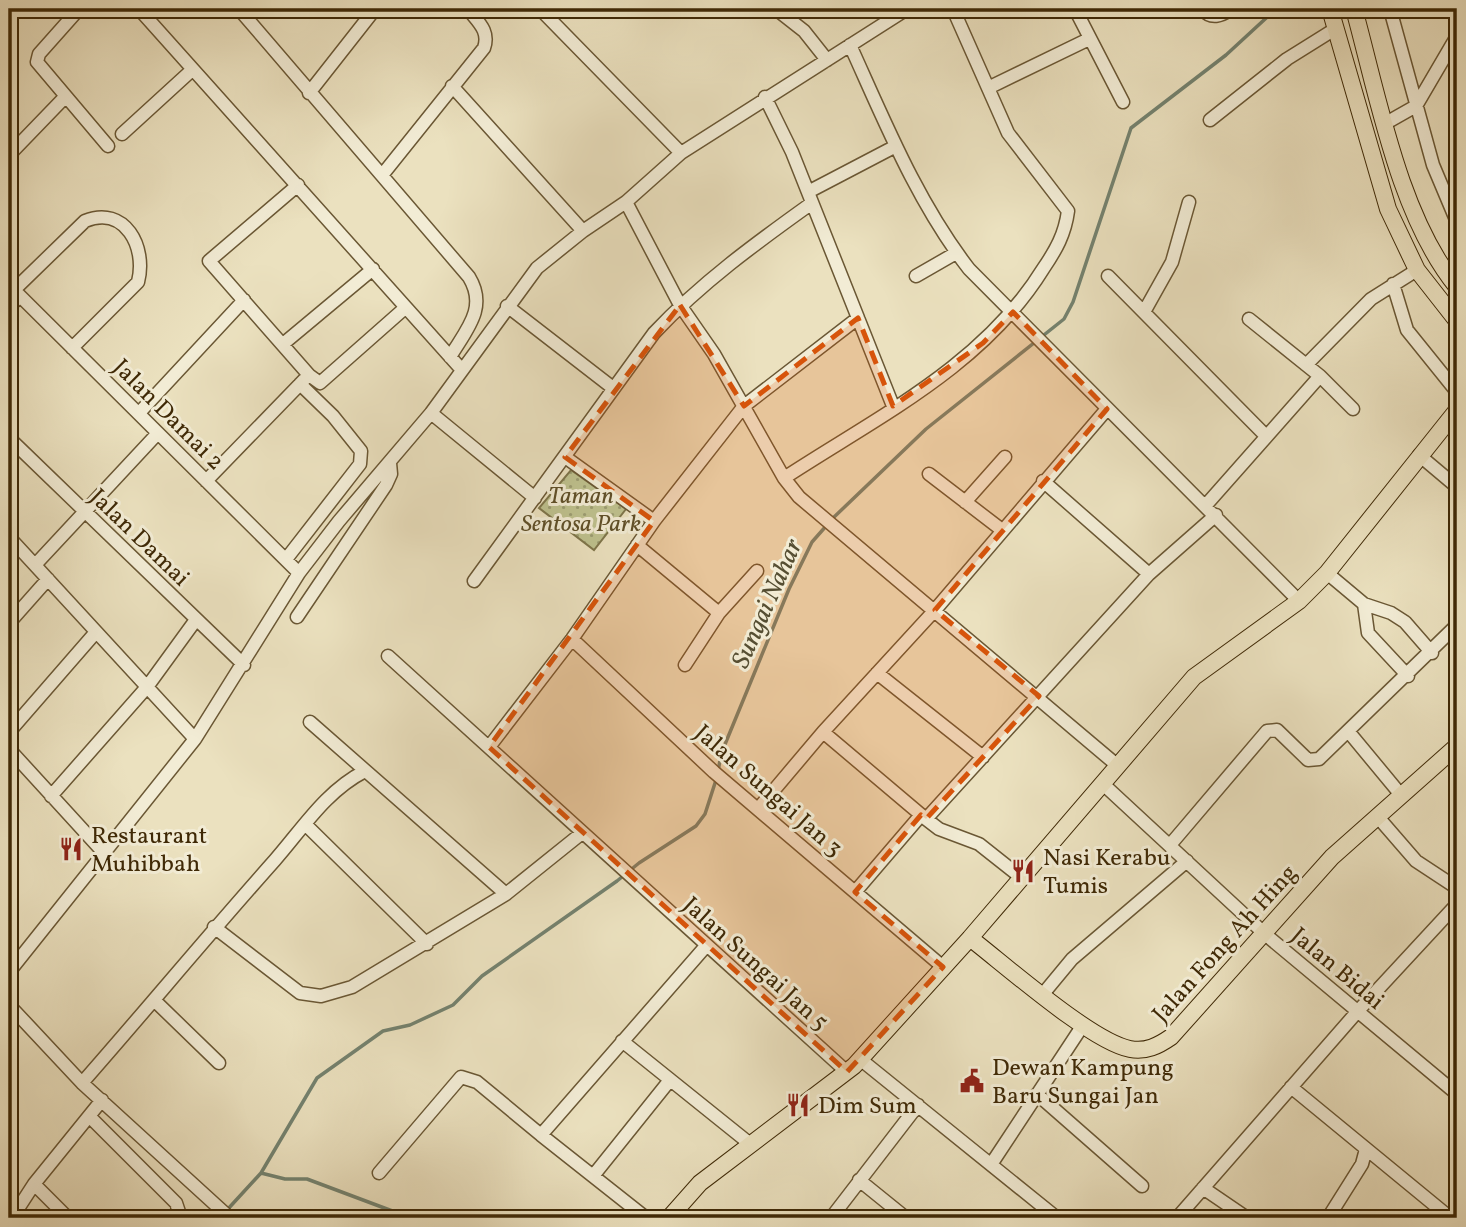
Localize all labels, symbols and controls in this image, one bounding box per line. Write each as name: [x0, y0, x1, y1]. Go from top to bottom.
street label: Jalan Damai 2: [104, 352, 231, 479]
park label: Taman Sentosa Park: [521, 480, 641, 542]
street label: Jalan Damai: [81, 482, 196, 595]
water label: Sungai Nahar: [723, 533, 812, 674]
street label: Jalan Sungai Jan 3: [686, 717, 849, 866]
place label: Restaurant Muhibbah: [91, 820, 207, 882]
restaurant icon: Restaurant Muhibbah: [57, 835, 85, 863]
place label: Nasi Kerabu Tumis: [1043, 842, 1170, 904]
restaurant icon: Nasi Kerabu Tumis: [1009, 857, 1037, 885]
street label: Jalan Fong Ah Hing: [1145, 858, 1306, 1031]
street label: Jalan Sungai Jan 5: [674, 890, 835, 1039]
street label: Jalan Bidai: [1283, 920, 1391, 1019]
place label: Dewan Kampung Baru Sungai Jan: [992, 1052, 1174, 1114]
public building icon: Dewan Kampung Baru Sungai Jan: [958, 1067, 986, 1095]
place label: Dim Sum: [818, 1090, 917, 1124]
restaurant icon: Dim Sum: [784, 1091, 812, 1119]

